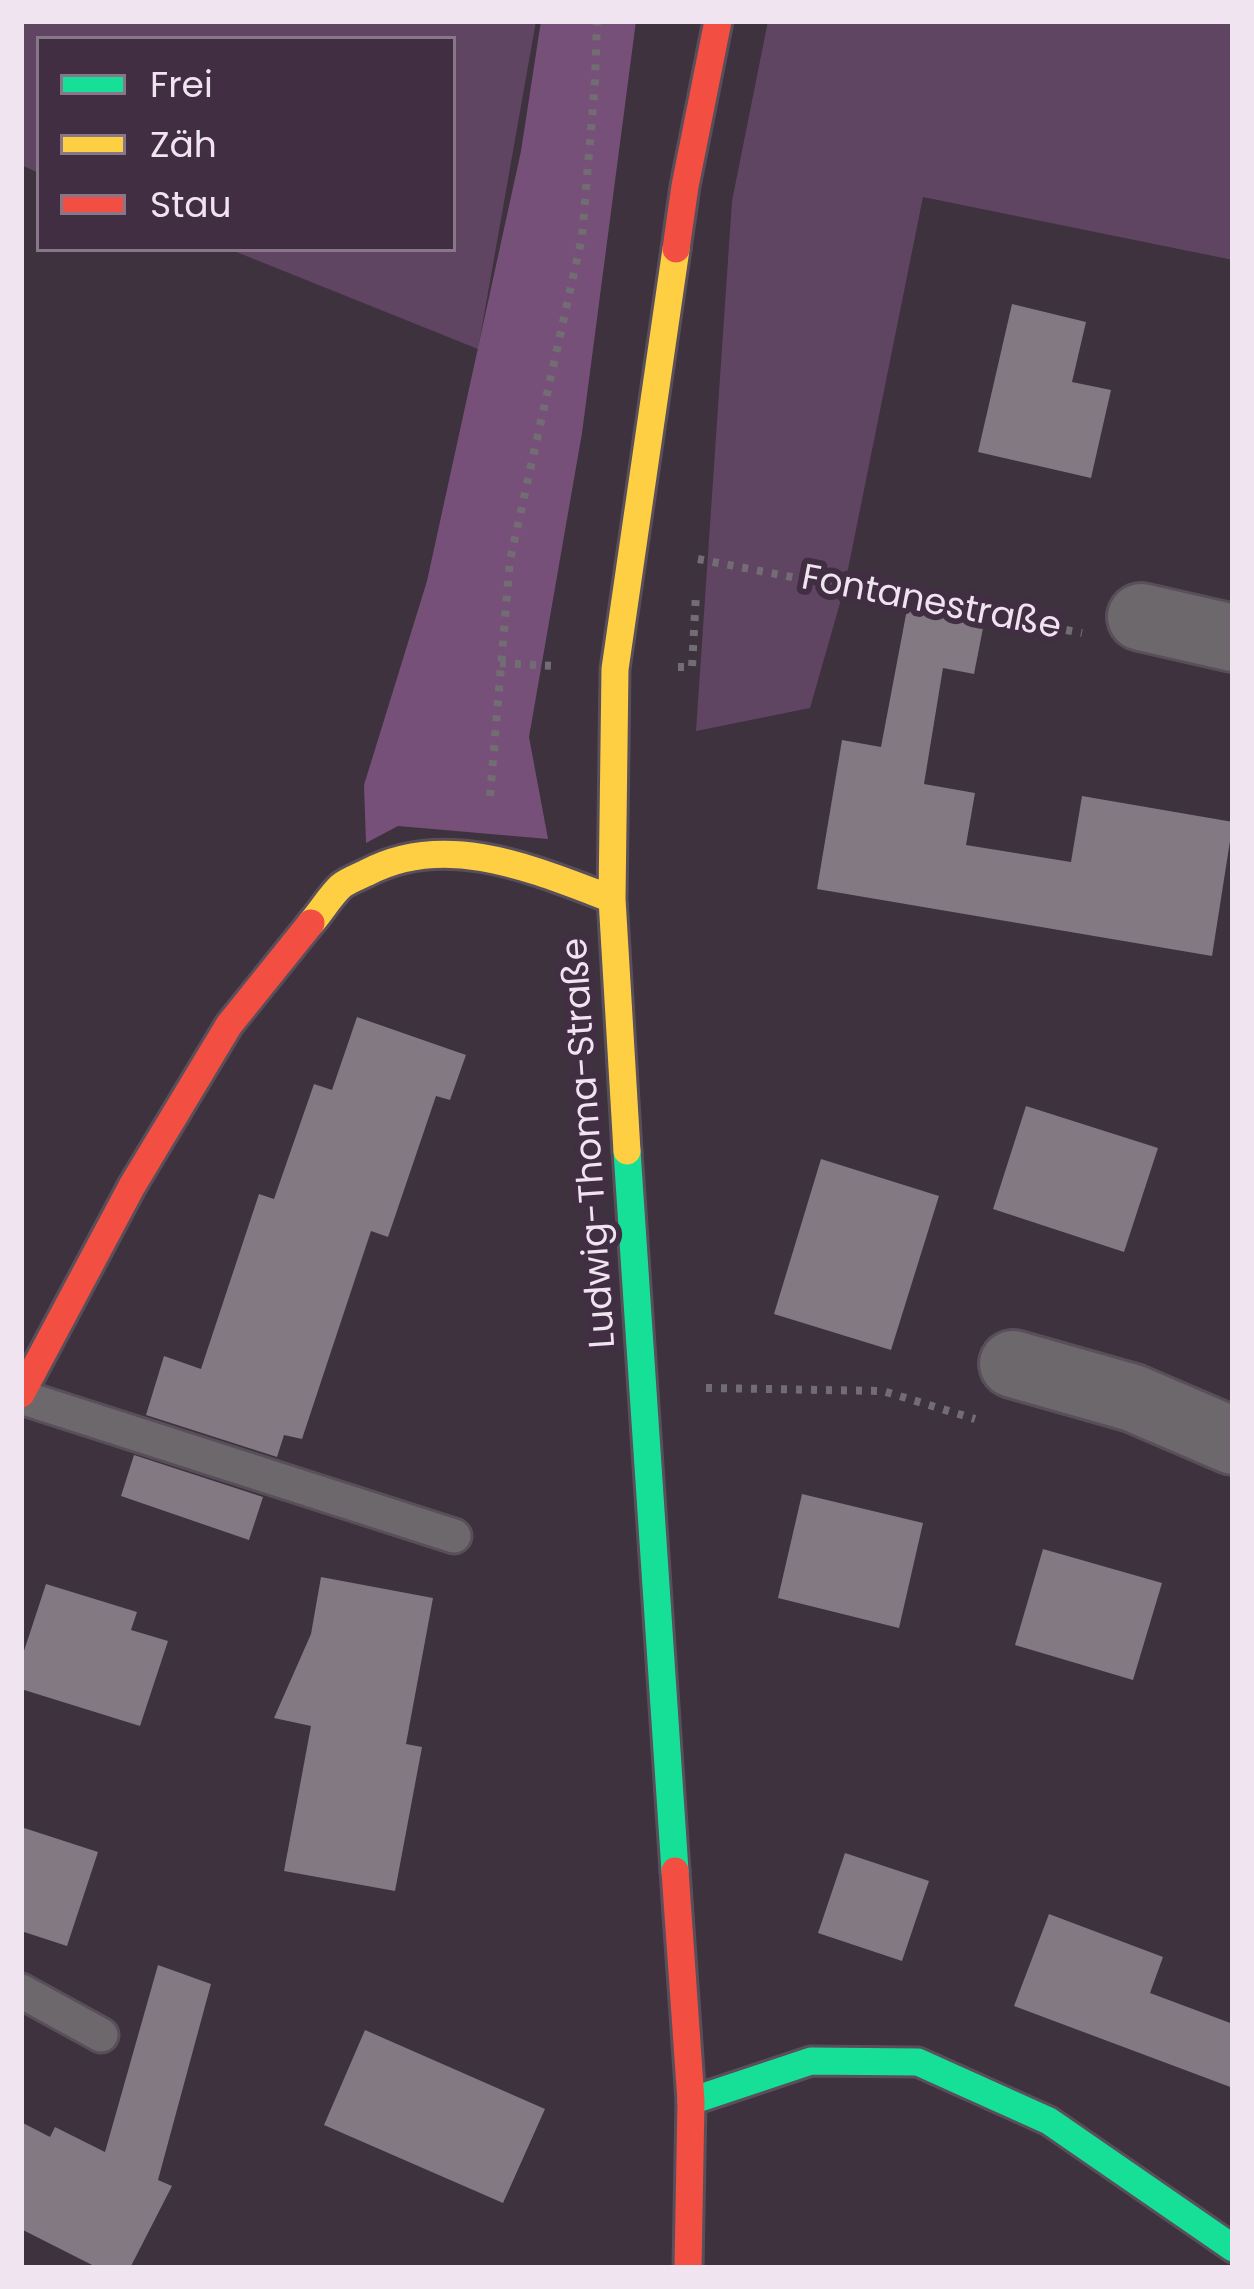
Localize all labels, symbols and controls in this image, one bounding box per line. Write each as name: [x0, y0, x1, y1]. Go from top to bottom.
legend: [36, 36, 456, 252]
text: Frei: [150, 59, 213, 110]
text: Zäh: [150, 119, 217, 170]
text: Stau: [150, 179, 232, 230]
street label: Fontanestraße: [798, 558, 1064, 650]
street label: Ludwig-Thoma-Straße: [555, 936, 627, 1350]

